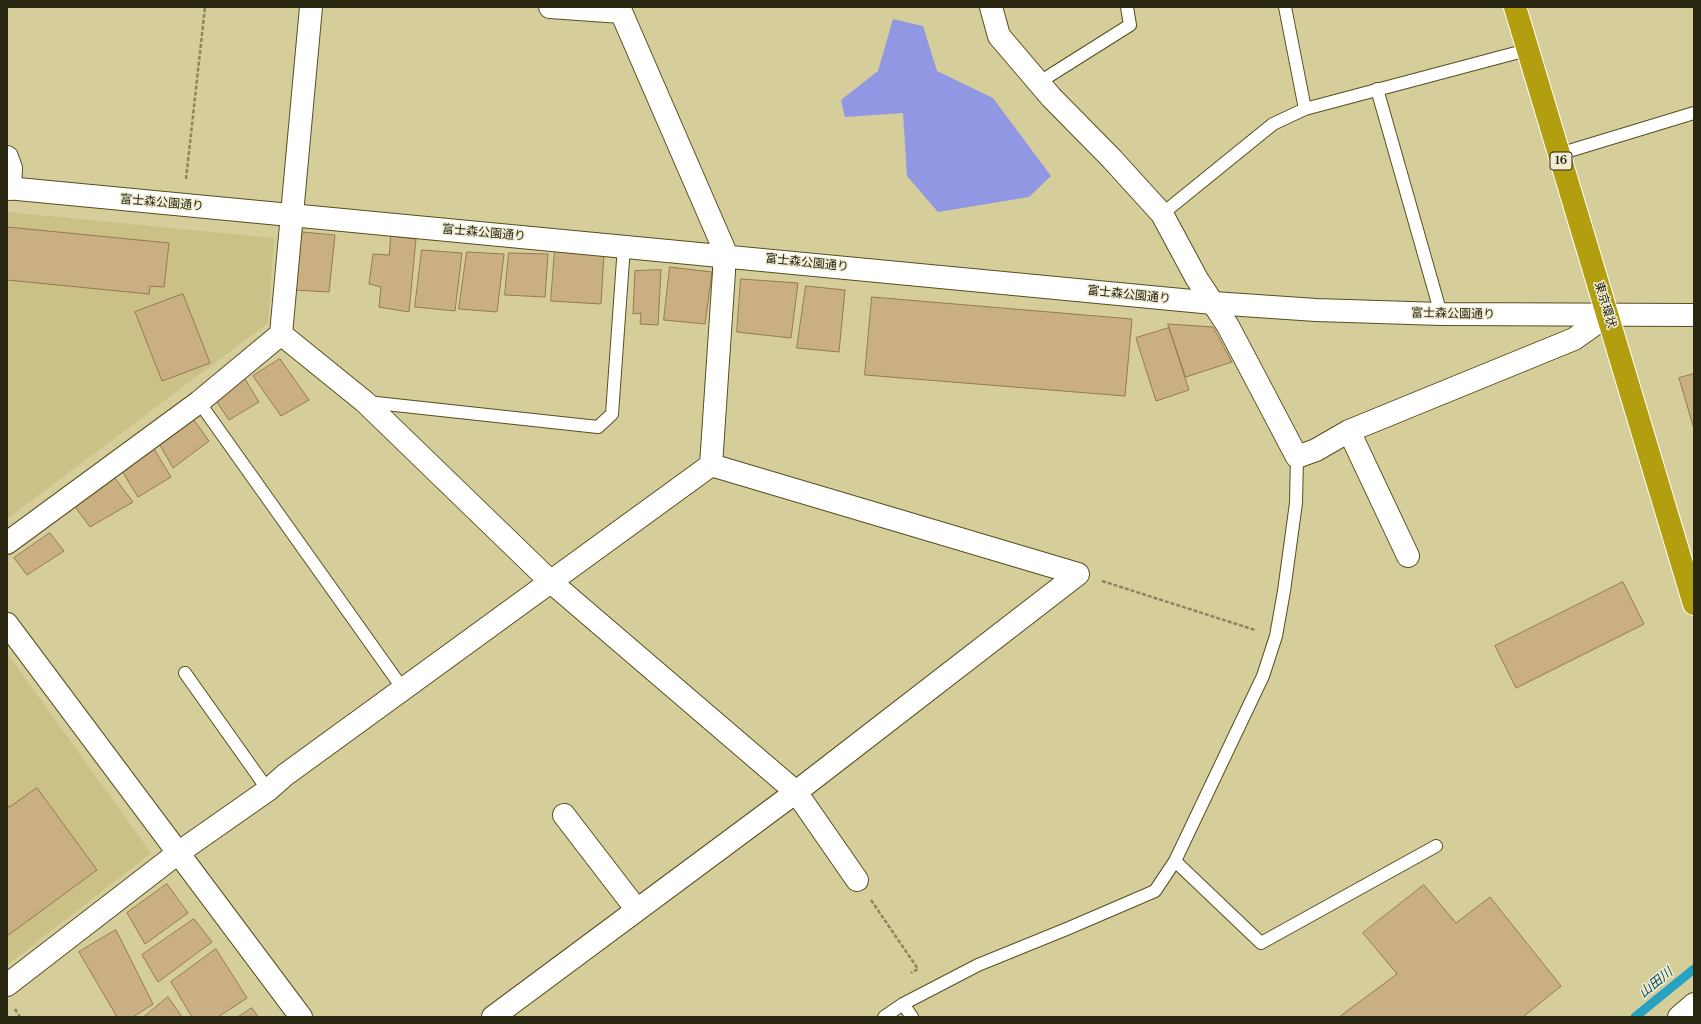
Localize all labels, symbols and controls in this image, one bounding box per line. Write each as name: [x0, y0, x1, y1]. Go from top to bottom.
road number: 16: [1550, 152, 1572, 170]
street label: 富士森公園通り: [120, 192, 204, 214]
street label: 富士森公園通り: [442, 222, 526, 244]
street label: 富士森公園通り: [764, 251, 850, 275]
street label: 東京環状: [1591, 280, 1619, 330]
street label: 富士森公園通り: [1086, 283, 1172, 307]
street label: 富士森公園通り: [1411, 306, 1495, 322]
water label: 山田川: [1636, 965, 1676, 1001]

